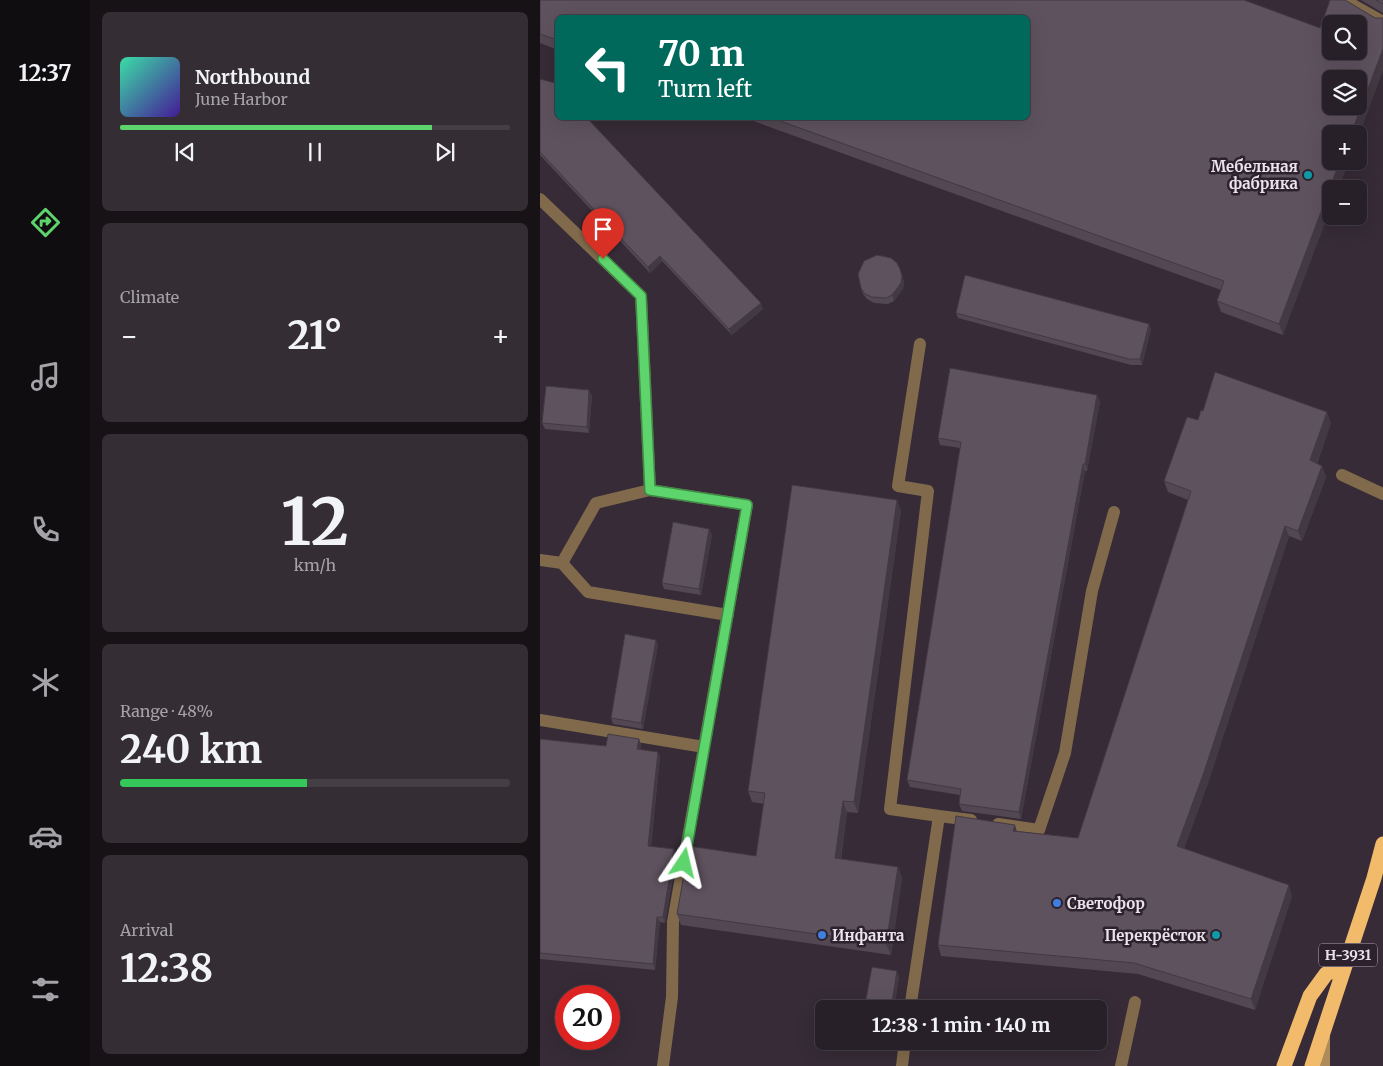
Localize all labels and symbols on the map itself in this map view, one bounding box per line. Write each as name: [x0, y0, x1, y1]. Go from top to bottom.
place label: Мебельная фабрика: [1211, 157, 1299, 193]
marker: Мебельная фабрика: [1302, 169, 1314, 181]
pin: [582, 208, 624, 259]
position arrow: [657, 836, 709, 888]
place label: Светофор: [1067, 894, 1145, 913]
marker: Светофор: [1051, 897, 1063, 909]
place label: Инфанта: [832, 926, 905, 945]
place label: Перекрёсток: [1104, 926, 1206, 945]
marker: Инфанта: [816, 929, 828, 941]
marker: Перекрёсток: [1210, 929, 1222, 941]
road number: Н-3931: [1319, 944, 1377, 966]
speed limit sign: 20: [555, 985, 620, 1050]

